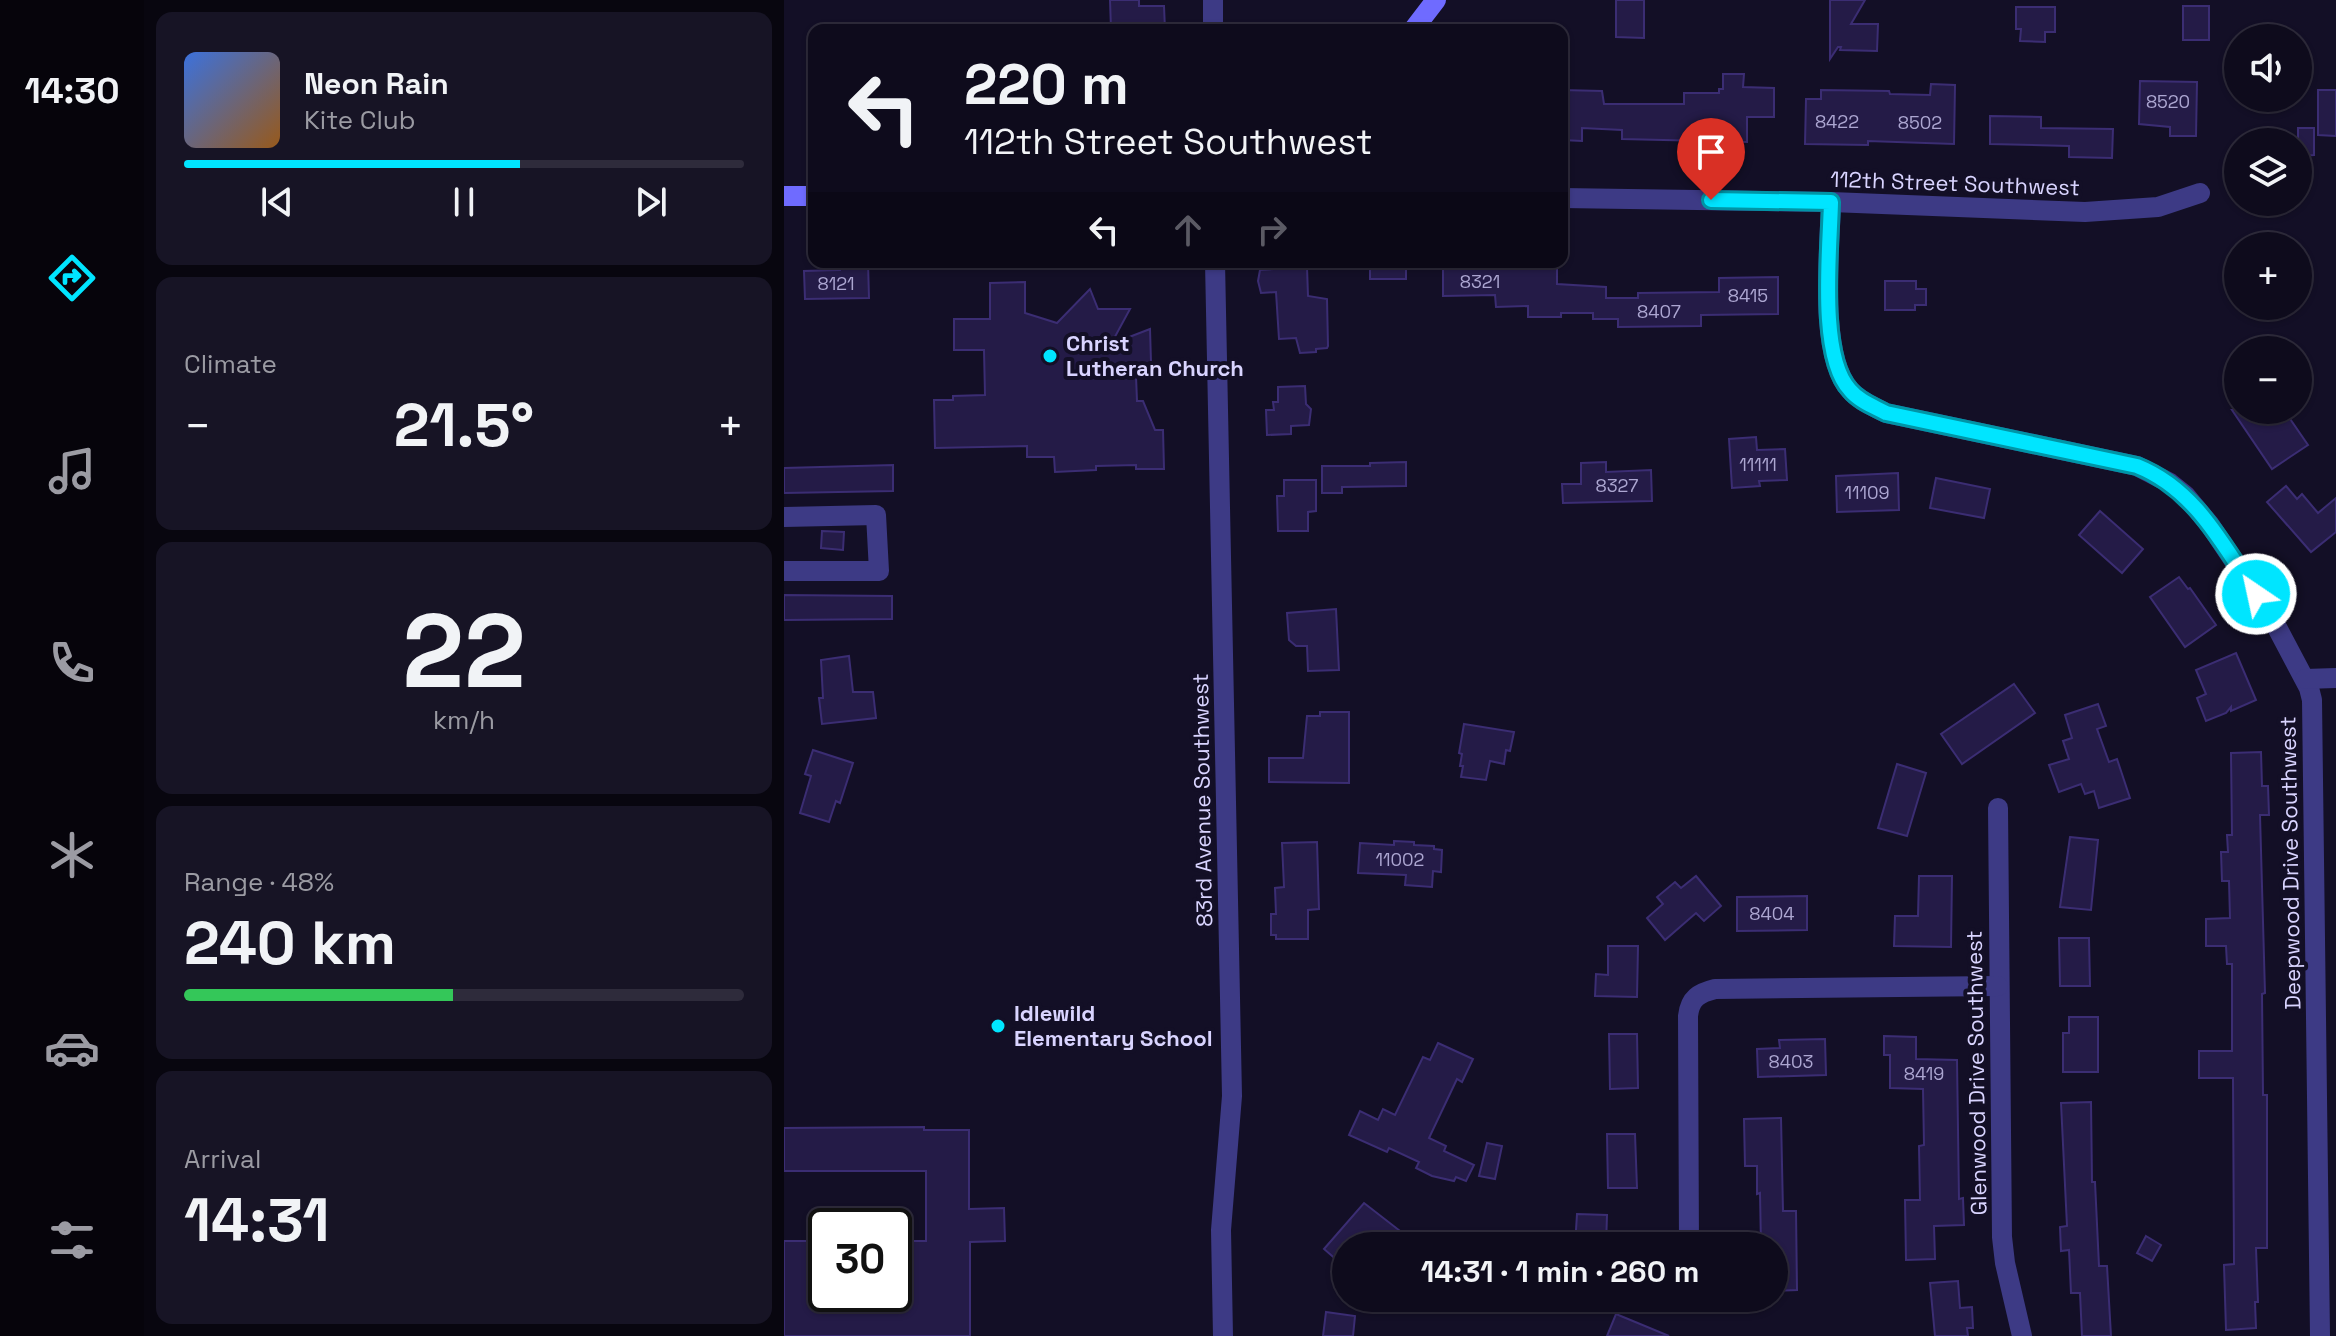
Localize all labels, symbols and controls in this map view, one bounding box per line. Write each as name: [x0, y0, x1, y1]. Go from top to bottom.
map controls: [2224, 24, 2312, 424]
button: sound: [2224, 24, 2312, 112]
text: 220 m: [964, 49, 1129, 120]
icon: left: [832, 56, 936, 160]
text: Neon Rain: [304, 64, 449, 103]
text: 14:30: [24, 68, 120, 114]
house number: 8520: [2146, 90, 2190, 113]
text: Kite Club: [304, 103, 416, 137]
house number: 8422: [1815, 110, 1859, 133]
house number: 8502: [1898, 111, 1942, 134]
pin: [1677, 118, 1745, 200]
text: 112th Street Southwest: [964, 119, 1373, 165]
button: layers: [2224, 128, 2312, 216]
icon: arrive: [1689, 130, 1733, 174]
street label: 112th Street Southwest: [1830, 165, 2080, 201]
icon: previous: [255, 180, 299, 224]
icon: pause: [442, 180, 486, 224]
icon: next: [629, 180, 673, 224]
icon: left: [1082, 208, 1126, 252]
icon: ahead: [1166, 208, 1210, 252]
icon: right: [1250, 208, 1294, 252]
button: +: [2224, 232, 2312, 320]
icon: directions: [44, 250, 100, 306]
house number: 8321: [1460, 270, 1500, 293]
house number: 8121: [817, 272, 855, 295]
house number: 8415: [1728, 284, 1768, 307]
house number: 8407: [1637, 300, 1681, 323]
place label: Christ Lutheran Church: [1066, 329, 1244, 382]
button: −: [2224, 336, 2312, 424]
text: Climate: [184, 347, 277, 381]
marker: Christ Lutheran Church: [1041, 347, 1059, 365]
text: 21.5°: [394, 387, 534, 464]
text: −: [184, 398, 211, 454]
text: +: [717, 398, 744, 454]
icon: music: [44, 443, 100, 499]
house number: 11111: [1739, 453, 1777, 476]
house number: 8327: [1596, 474, 1638, 497]
house number: 11109: [1844, 481, 1890, 504]
position arrow: [2214, 552, 2298, 636]
text: 22: [402, 585, 526, 717]
icon: phone: [44, 635, 100, 691]
street label: 83rd Avenue Southwest: [1186, 673, 1218, 927]
text: km/h: [433, 703, 495, 737]
street label: Deepwood Drive Southwest: [2273, 716, 2307, 1010]
icon: climate: [44, 827, 100, 883]
house number: 11002: [1376, 848, 1424, 871]
text: Range · 48%: [184, 865, 334, 899]
house number: 8404: [1749, 902, 1795, 925]
text: 240 km: [184, 905, 396, 982]
street label: Glenwood Drive Southwest: [1960, 930, 1992, 1216]
place label: Idlewild Elementary School: [1014, 999, 1213, 1052]
marker: Idlewild Elementary School: [989, 1017, 1007, 1035]
icon: car: [44, 1020, 100, 1076]
house number: 8403: [1769, 1050, 1813, 1073]
house number: 8419: [1904, 1062, 1944, 1085]
text: Arrival: [184, 1142, 261, 1176]
text: 14:31: [184, 1182, 330, 1259]
speed limit sign: 30: [808, 1208, 912, 1312]
icon: filters: [44, 1212, 100, 1268]
text: 14:31 · 1 min · 260 m: [1421, 1252, 1699, 1291]

